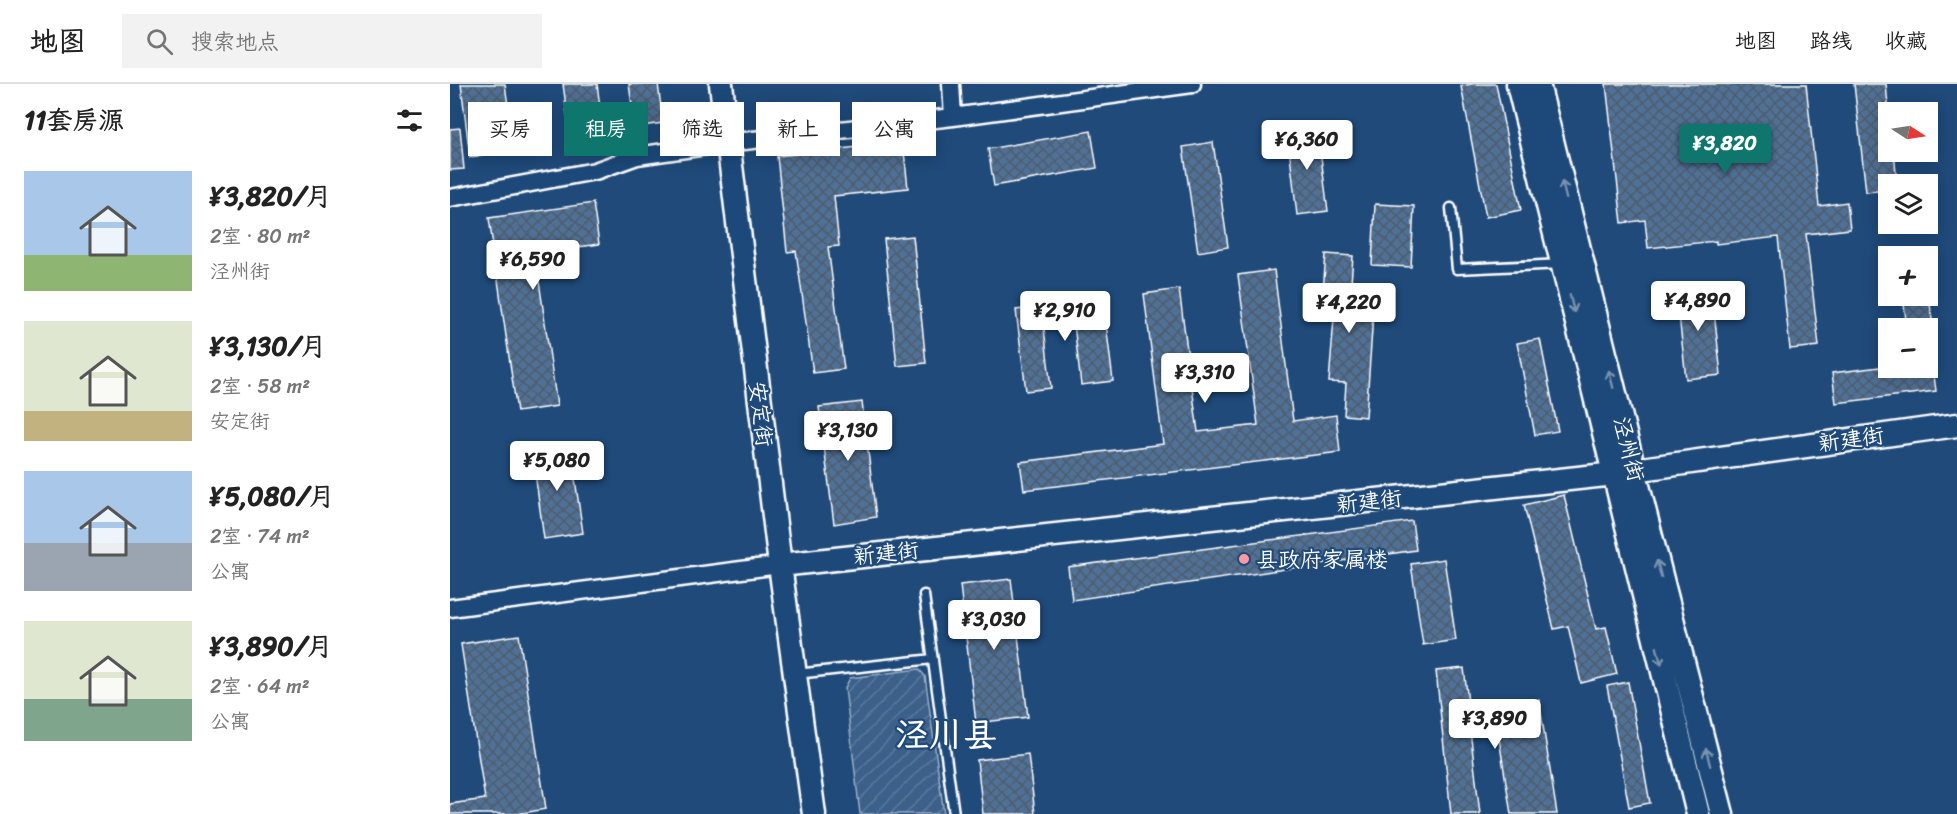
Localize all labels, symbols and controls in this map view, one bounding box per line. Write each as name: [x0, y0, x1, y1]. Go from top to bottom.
search box: [122, 14, 542, 68]
text: 地图: [30, 17, 86, 66]
text: 搜索地点: [191, 22, 279, 61]
text: 地图: [1735, 22, 1777, 60]
text: 路线: [1810, 22, 1852, 60]
text: 收藏: [1885, 22, 1927, 60]
icon: search: [143, 25, 176, 58]
text: 11套房源: [24, 97, 124, 143]
chip: 买房: [468, 102, 552, 156]
chip: 租房: [564, 102, 648, 156]
chip: 筛选: [660, 102, 744, 156]
chip: 新上: [756, 102, 840, 156]
chip: 公寓: [852, 102, 936, 156]
north arrow: [1878, 102, 1938, 162]
map controls: [1878, 102, 1938, 378]
icon: filters: [393, 104, 426, 137]
pin: ¥6,360: [1258, 120, 1356, 171]
text: ¥6,360: [1276, 122, 1338, 157]
pin: ¥3,820: [1676, 124, 1774, 175]
text: ¥3,820: [1693, 126, 1757, 161]
text: ¥3,820/月: [210, 173, 332, 219]
button: layers: [1878, 174, 1938, 234]
one-way arrow: [1558, 181, 1570, 200]
icon: home: [72, 195, 144, 267]
text: 2室 · 80 m²: [210, 219, 310, 254]
pin: ¥6,590: [484, 240, 582, 291]
text: ¥6,590: [501, 242, 565, 277]
button: +: [1878, 246, 1938, 306]
text: 泾州街: [210, 254, 270, 289]
pin: ¥4,890: [1649, 281, 1747, 332]
pin: ¥4,220: [1300, 283, 1398, 334]
text: ¥4,890: [1665, 283, 1731, 318]
text: ¥4,220: [1317, 285, 1381, 320]
pin: ¥2,910: [1016, 291, 1114, 342]
text: ¥2,910: [1034, 293, 1096, 328]
one-way arrow: [1567, 294, 1579, 313]
button: −: [1878, 318, 1938, 378]
text: ¥3,130/月: [210, 323, 326, 369]
icon: home: [72, 345, 144, 417]
pin: ¥3,310: [1156, 353, 1254, 404]
text: ¥3,310: [1175, 355, 1235, 390]
text: 2室 · 58 m²: [210, 369, 310, 404]
one-way arrow: [1605, 370, 1617, 389]
street label: 安定街: [738, 379, 784, 449]
text: 安定街: [210, 404, 270, 439]
pin: ¥3,130: [799, 411, 897, 462]
street label: 泾州街: [1602, 412, 1656, 486]
text: ¥3,130: [818, 413, 878, 448]
street label: 新建街: [1816, 415, 1886, 463]
pin: ¥5,080: [508, 441, 606, 492]
text: ¥5,080: [524, 443, 590, 478]
text: ¥5,080/月: [210, 473, 335, 519]
street label: 新建街: [1334, 478, 1404, 524]
icon: home: [72, 495, 144, 567]
text: 2室 · 74 m²: [210, 519, 310, 554]
street label: 新建街: [851, 530, 921, 576]
place label: 县政府家属楼: [1256, 540, 1388, 579]
marker: 县政府家属楼: [1237, 552, 1251, 566]
text: 公寓: [210, 554, 250, 589]
one-way arrow: [1653, 559, 1665, 578]
pin: ¥3,030: [945, 600, 1043, 651]
text: ¥3,030: [962, 602, 1026, 637]
text: ¥3,890/月: [210, 623, 333, 669]
icon: home: [72, 645, 144, 717]
one-way arrow: [1654, 646, 1666, 665]
text: 2室 · 64 m²: [210, 669, 310, 704]
pin: ¥3,890: [1446, 699, 1544, 750]
text: ¥3,890: [1463, 701, 1527, 736]
text: 公寓: [210, 704, 250, 739]
district label: 泾川县: [895, 705, 997, 765]
one-way arrow: [1701, 748, 1713, 767]

